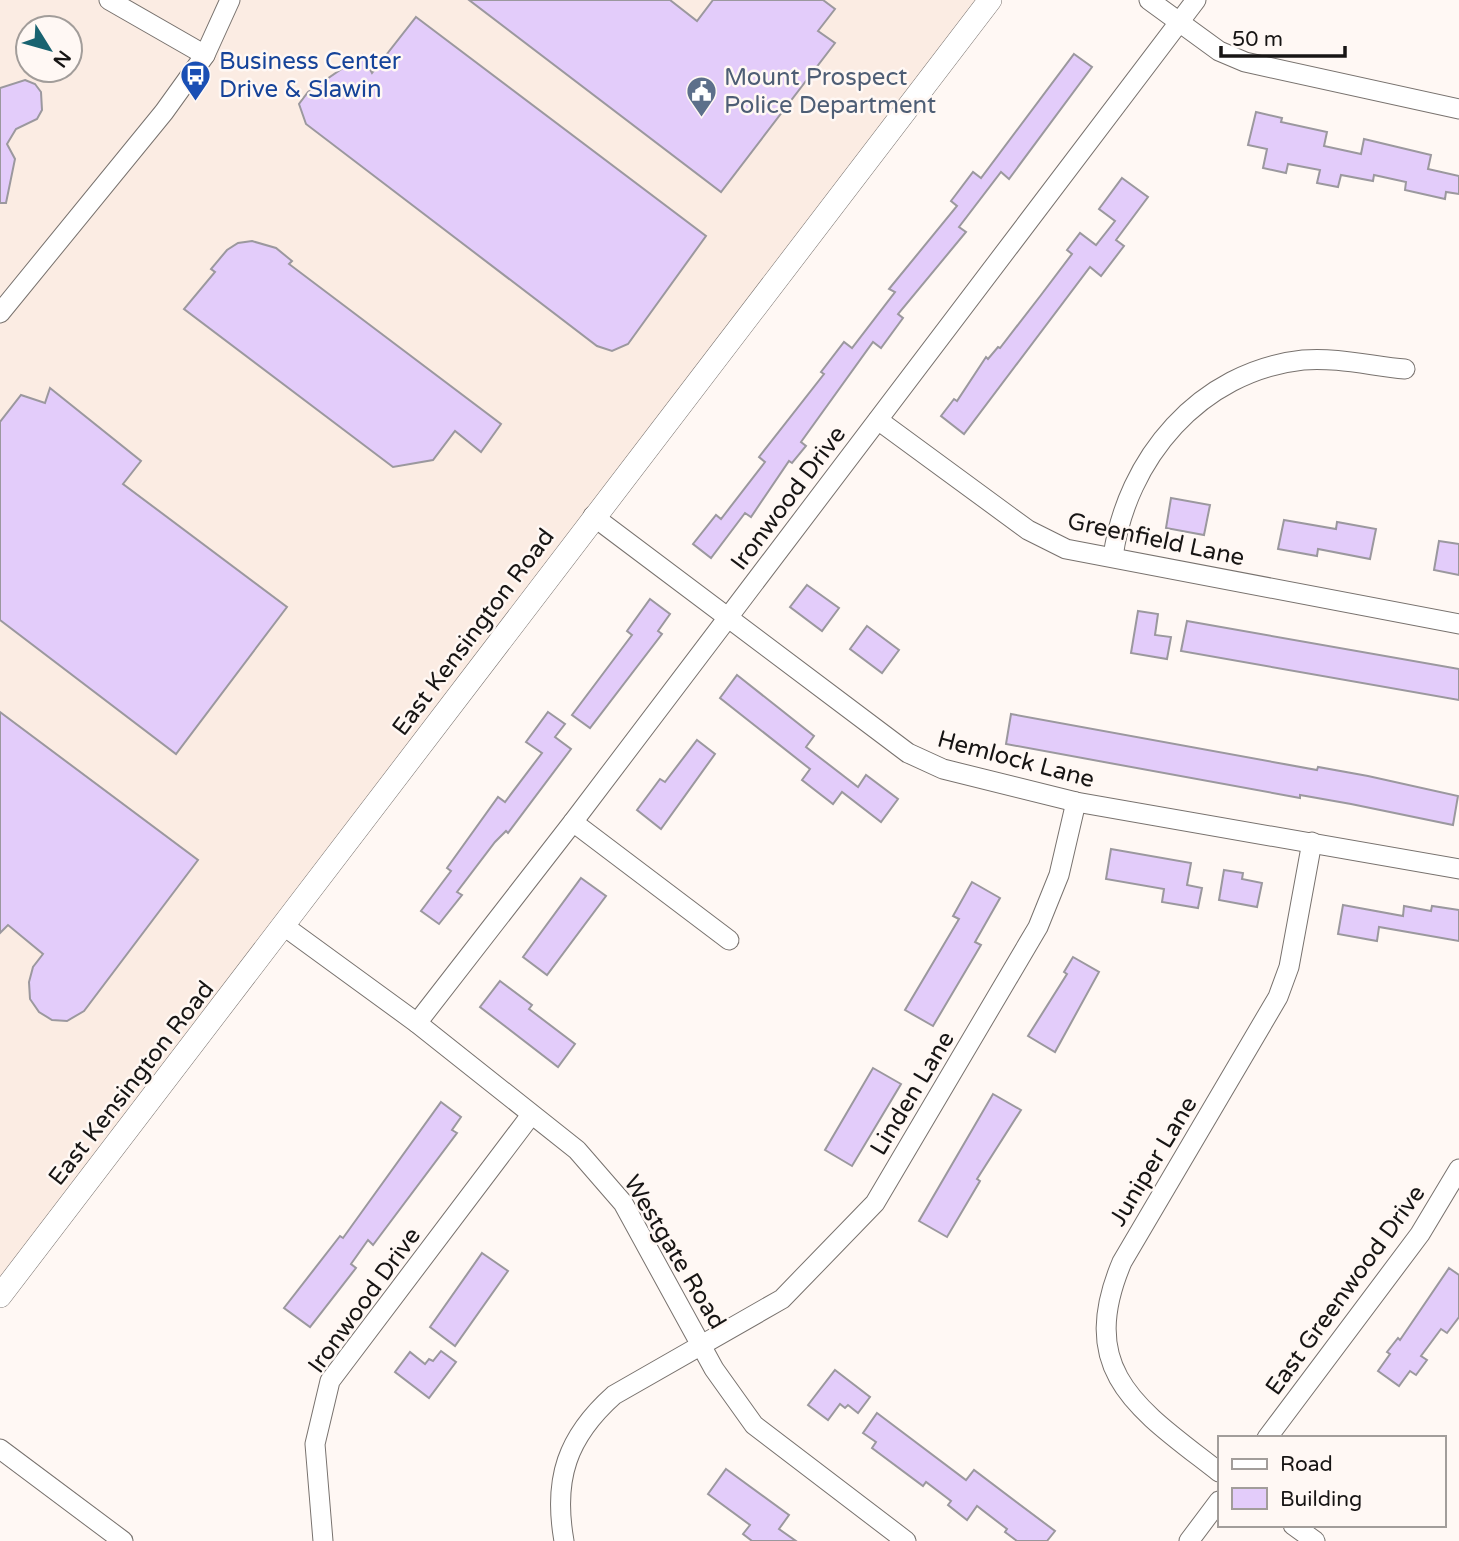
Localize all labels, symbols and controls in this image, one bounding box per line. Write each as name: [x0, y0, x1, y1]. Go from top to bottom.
north arrow: [14, 14, 84, 84]
scale bar: [1221, 14, 1345, 58]
text: 50 m: [1232, 27, 1283, 52]
text: N: [48, 46, 75, 71]
place label: Business Center Drive & Slawin: [219, 47, 402, 104]
bus stop icon: Business Center Drive & Slawin: [179, 58, 213, 102]
place label: Mount Prospect Police Department: [724, 63, 936, 120]
public building icon: Mount Prospect Police Department: [684, 74, 718, 118]
street label: Ironwood Drive: [725, 421, 852, 576]
street label: Greenfield Lane: [1065, 507, 1247, 572]
street label: East Kensington Road: [386, 523, 561, 742]
street label: Hemlock Lane: [934, 725, 1098, 794]
street label: East Kensington Road: [42, 975, 220, 1191]
street label: Linden Lane: [864, 1026, 961, 1161]
street label: Juniper Lane: [1103, 1091, 1203, 1231]
street label: Westgate Road: [617, 1170, 732, 1335]
street label: East Greenwood Drive: [1259, 1180, 1431, 1401]
street label: Ironwood Drive: [302, 1222, 427, 1379]
legend: [1218, 1436, 1445, 1527]
text: Road: [1280, 1452, 1333, 1477]
text: Building: [1280, 1487, 1362, 1512]

